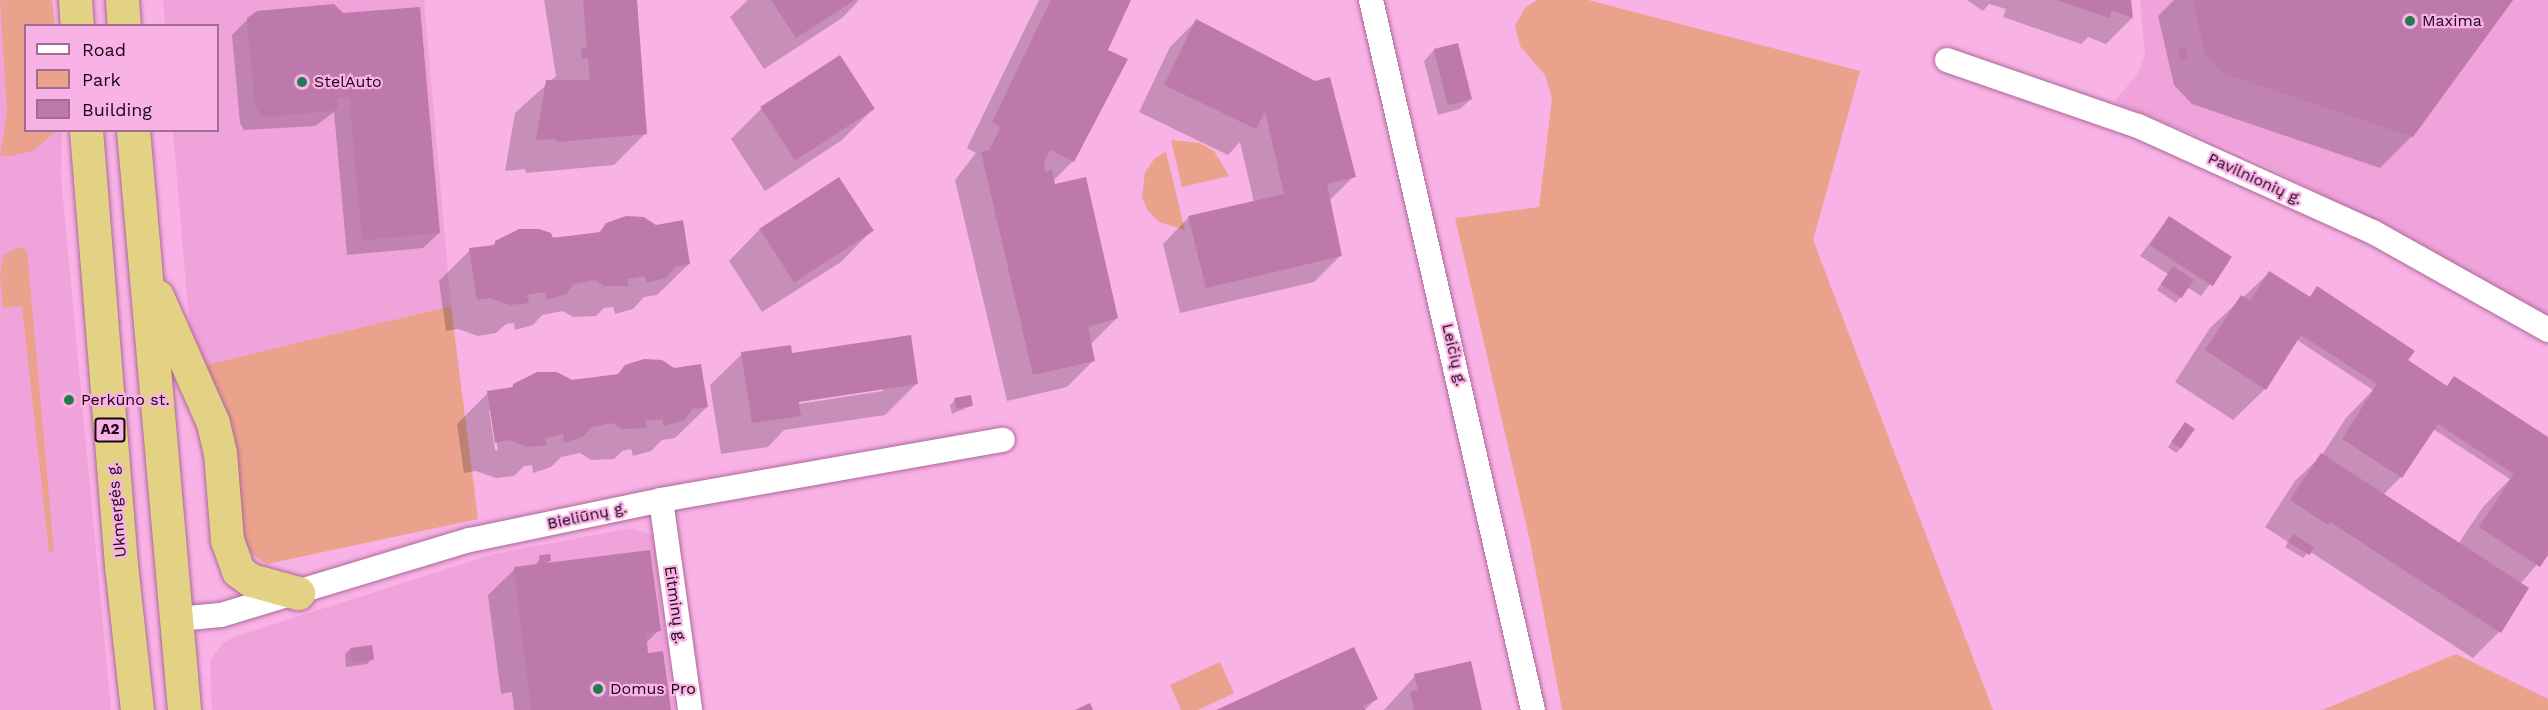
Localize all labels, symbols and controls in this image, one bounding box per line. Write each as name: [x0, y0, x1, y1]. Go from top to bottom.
place label: Maxima: [2422, 11, 2482, 31]
marker: Maxima: [2403, 14, 2417, 28]
legend: [24, 24, 219, 132]
text: Road: [82, 39, 126, 60]
text: Park: [82, 69, 121, 90]
place label: StelAuto: [314, 72, 382, 92]
marker: StelAuto: [295, 75, 309, 89]
text: Building: [82, 99, 152, 120]
street label: Pavilnionių g.: [2205, 149, 2305, 209]
street label: Leičių g.: [1437, 322, 1471, 388]
place label: Perkūno st.: [81, 390, 170, 410]
marker: Perkūno st.: [62, 393, 76, 407]
road number: A2: [94, 418, 126, 442]
street label: Ukmergės g.: [103, 462, 131, 558]
street label: Bieliūnų g.: [545, 498, 629, 534]
street label: Eitminų g.: [660, 565, 690, 645]
place label: Domus Pro: [610, 679, 696, 699]
marker: Domus Pro: [591, 682, 605, 696]

